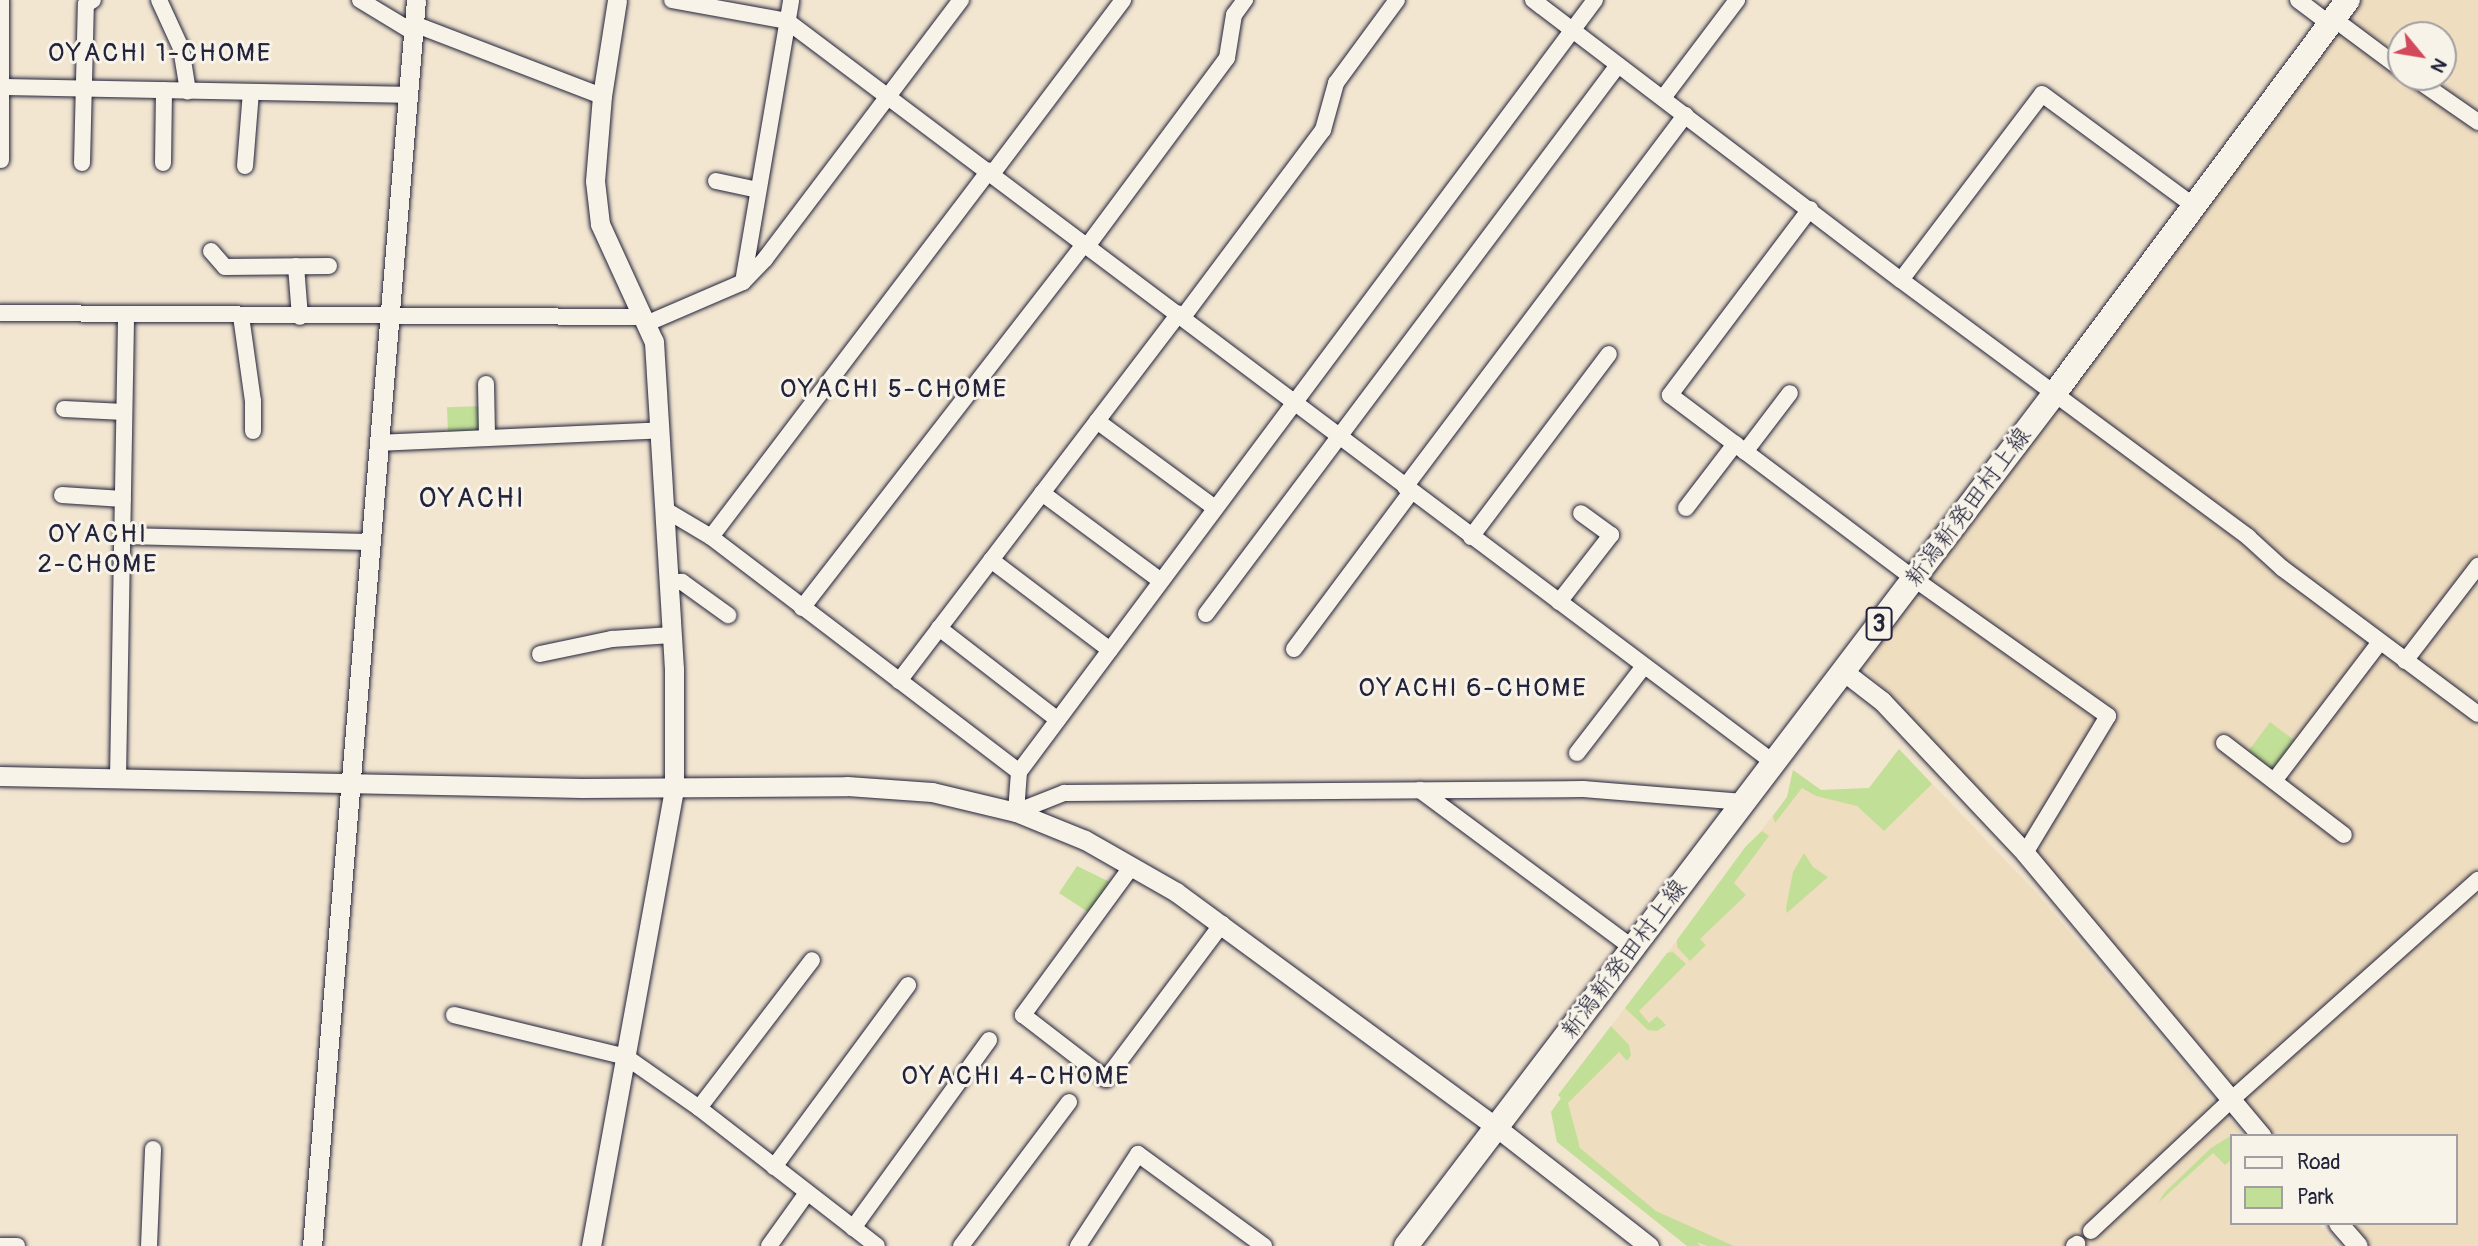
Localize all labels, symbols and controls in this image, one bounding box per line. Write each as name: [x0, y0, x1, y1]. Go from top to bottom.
north arrow: [2387, 21, 2457, 91]
district label: OYACHI 1-CHOME: [50, 38, 270, 70]
text: N: [2425, 54, 2452, 77]
district label: OYACHI 5-CHOME: [782, 374, 1006, 406]
street label: 新潟新発田村上線: [1899, 422, 2037, 592]
district label: OYACHI: [419, 482, 525, 516]
district label: OYACHI 2-CHOME: [38, 519, 158, 580]
road number: 3: [1865, 604, 1893, 644]
district label: OYACHI 6-CHOME: [1360, 673, 1586, 705]
street label: 新潟新発田村上線: [1555, 874, 1693, 1044]
district label: OYACHI 4-CHOME: [903, 1061, 1129, 1093]
legend: [2230, 1134, 2457, 1225]
text: Road: [2297, 1149, 2341, 1176]
text: Park: [2297, 1184, 2334, 1211]

